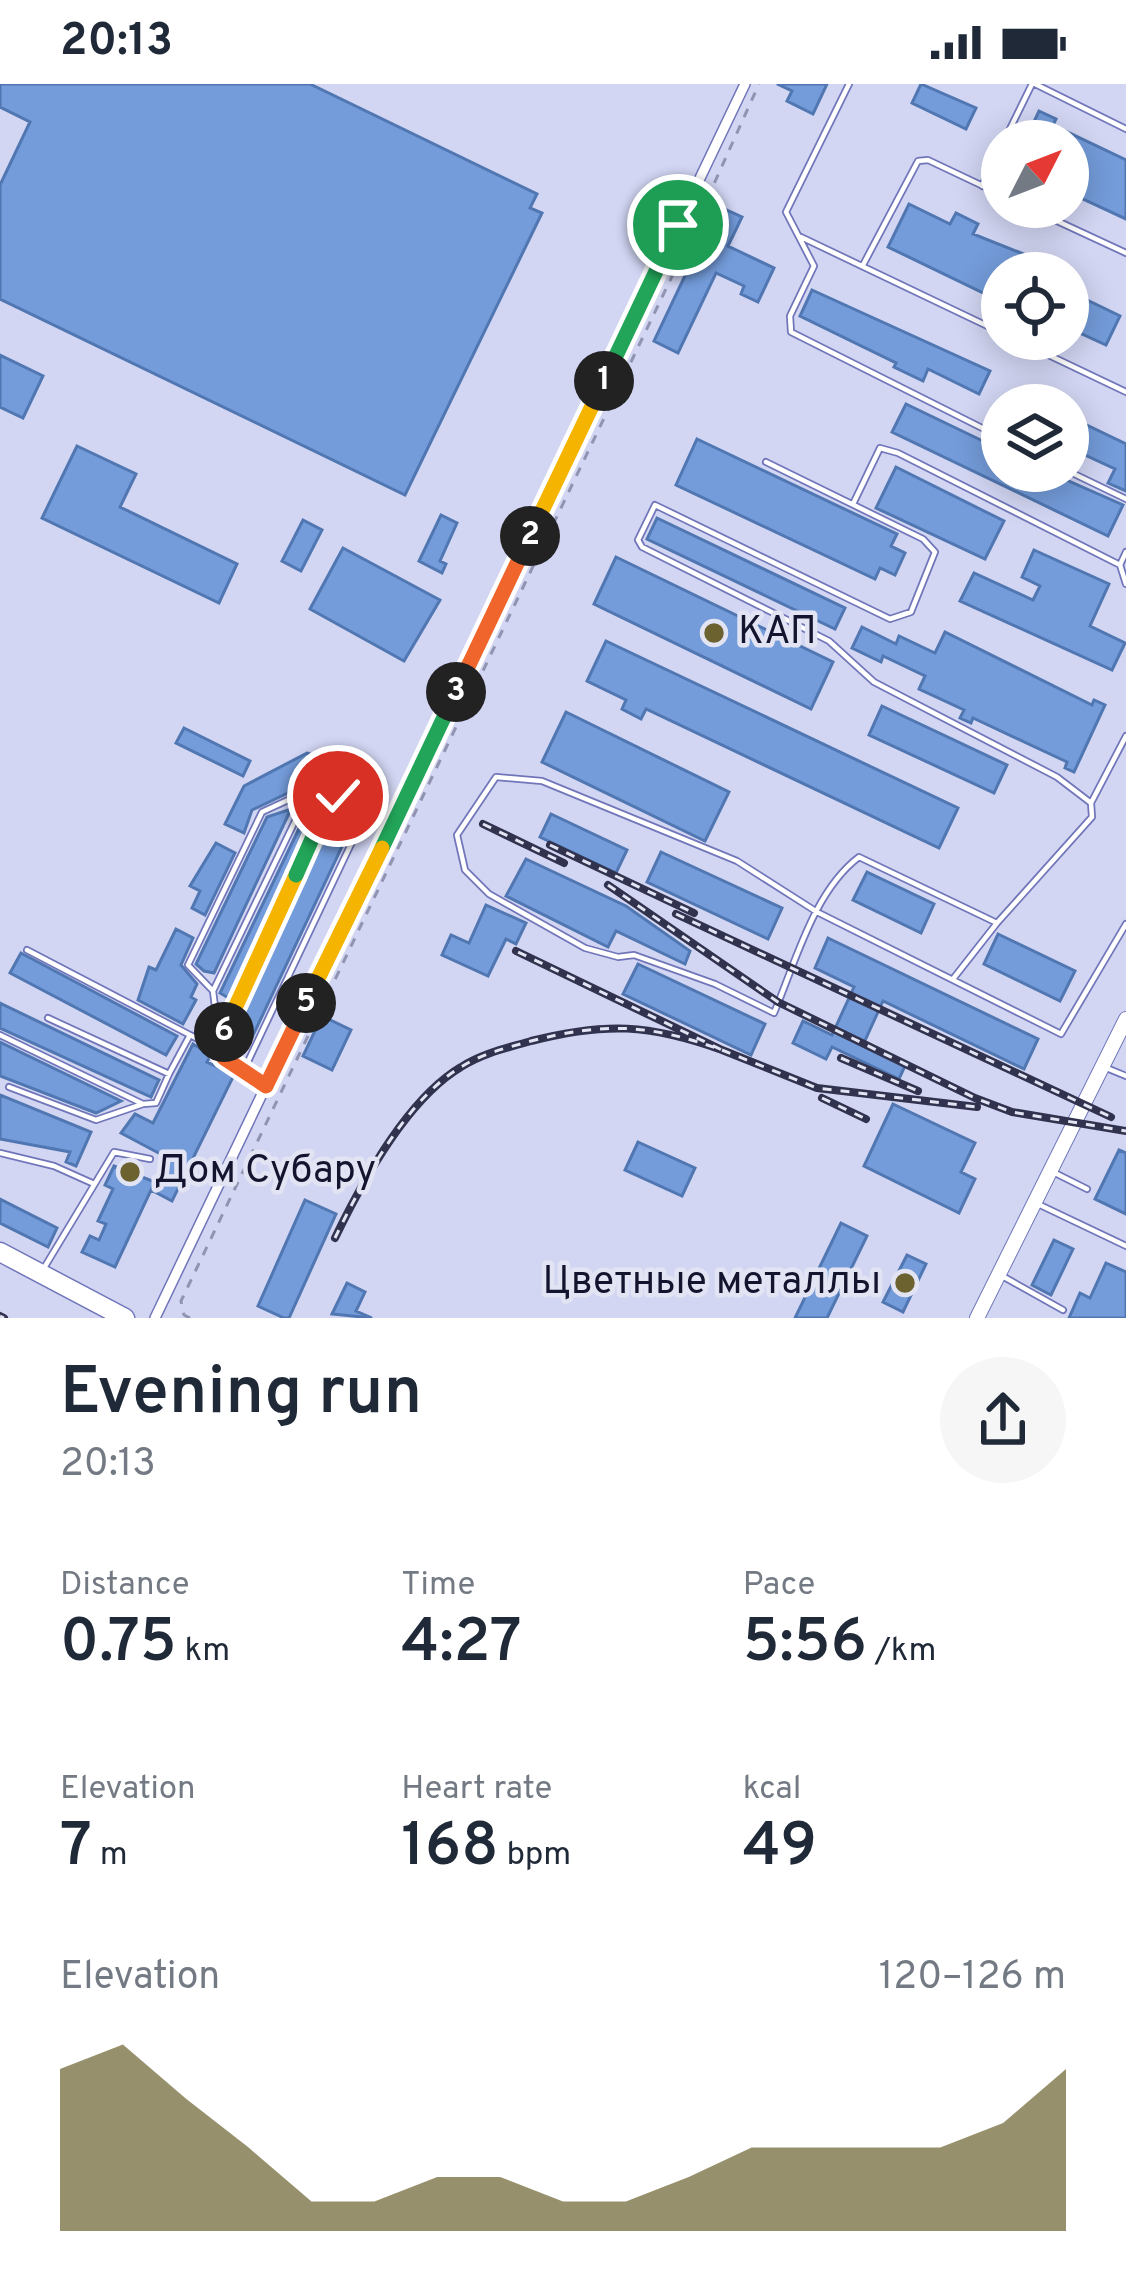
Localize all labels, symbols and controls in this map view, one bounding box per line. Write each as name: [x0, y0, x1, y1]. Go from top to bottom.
text: 20:13: [60, 14, 173, 71]
north arrow: [981, 120, 1089, 228]
map controls: [981, 120, 1089, 492]
pin: [627, 174, 729, 276]
icon: arrive: [645, 192, 711, 258]
button: locate: [981, 252, 1089, 360]
pin: 1: [574, 351, 634, 411]
text: 1: [597, 360, 611, 402]
button: layers: [981, 384, 1089, 492]
pin: 2: [500, 506, 560, 566]
text: 2: [520, 515, 540, 557]
place label: КАП: [738, 609, 817, 658]
marker: КАП: [701, 620, 727, 646]
pin: 3: [426, 662, 486, 722]
text: 3: [446, 671, 466, 713]
pin: [287, 745, 389, 847]
icon: check: [305, 763, 371, 829]
pin: 5: [276, 973, 336, 1033]
text: 5: [296, 982, 316, 1024]
pin: 6: [194, 1002, 254, 1062]
text: 6: [214, 1011, 234, 1053]
place label: Дом Субару: [154, 1148, 376, 1197]
marker: Дом Субару: [117, 1159, 143, 1185]
place label: Цветные металлы: [542, 1259, 881, 1308]
marker: Цветные металлы: [892, 1270, 918, 1296]
text: Evening run: [60, 1354, 422, 1437]
button: share: [940, 1357, 1066, 1483]
text: 20:13: [60, 1441, 156, 1490]
text: Distance: [60, 1565, 190, 1607]
text: Time: [401, 1565, 475, 1607]
text: Pace: [743, 1565, 815, 1607]
text: 0.75: [60, 1607, 177, 1683]
text: 4:27: [401, 1607, 522, 1683]
text: 5:56: [743, 1607, 867, 1683]
text: km: [177, 1631, 230, 1673]
text: /km: [867, 1631, 936, 1673]
text: Elevation: [60, 1769, 196, 1811]
text: Heart rate: [401, 1769, 552, 1811]
text: kcal: [743, 1769, 801, 1811]
text: 7: [60, 1811, 92, 1887]
text: 168: [401, 1811, 499, 1887]
text: 49: [743, 1811, 817, 1887]
text: m: [92, 1835, 128, 1877]
text: bpm: [499, 1835, 571, 1877]
text: Elevation: [60, 1954, 220, 2003]
text: 120–126 m: [879, 1954, 1066, 2003]

